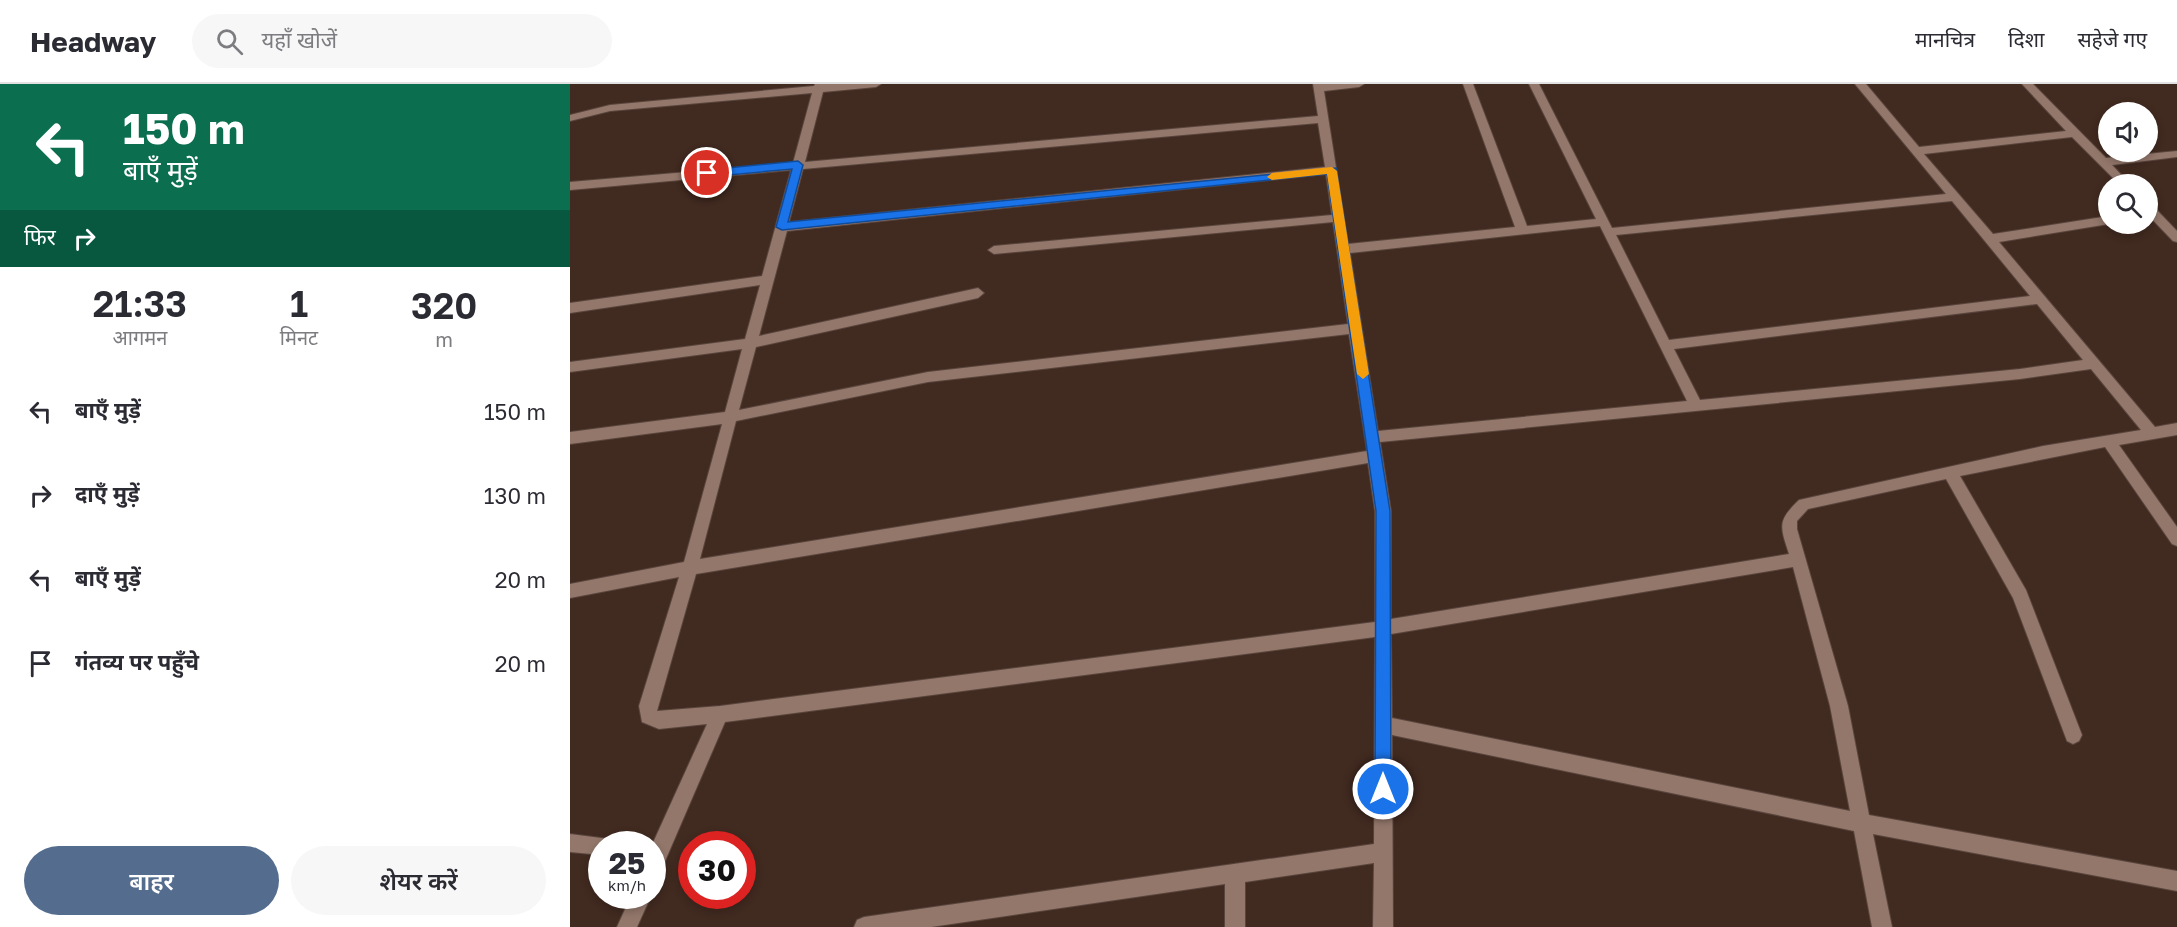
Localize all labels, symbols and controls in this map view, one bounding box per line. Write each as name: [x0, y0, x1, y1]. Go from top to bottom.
search box: [192, 14, 612, 68]
text: Headway: [30, 25, 156, 58]
icon: search: [213, 25, 246, 58]
text: यहाँ खोजें: [261, 26, 337, 53]
text: मानचित्र: [1915, 26, 1975, 52]
text: दिशा: [2008, 26, 2044, 52]
text: सहेजे गए: [2077, 26, 2147, 52]
map controls: [2098, 102, 2158, 234]
button: sound: [2098, 102, 2158, 162]
text: 150 m: [123, 103, 245, 153]
icon: left: [24, 108, 102, 186]
pin: [681, 147, 732, 198]
text: बाएँ मुड़ें: [123, 154, 198, 186]
icon: arrive: [690, 156, 723, 189]
button: search: [2098, 174, 2158, 234]
icon: right: [68, 222, 101, 255]
text: फिर: [24, 223, 56, 250]
text: 21:33: [93, 282, 187, 325]
text: 1: [290, 282, 308, 325]
text: 320: [411, 284, 477, 327]
text: आगमन: [113, 325, 167, 349]
text: मिनट: [280, 325, 318, 349]
text: m: [435, 327, 453, 351]
icon: left: [24, 395, 57, 428]
text: बाएँ मुड़ें: [75, 396, 141, 423]
text: 150 m: [484, 398, 546, 425]
icon: right: [24, 479, 57, 512]
text: दाएँ मुड़ें: [75, 480, 140, 507]
text: 130 m: [484, 482, 546, 509]
icon: left: [24, 563, 57, 596]
text: बाएँ मुड़ें: [75, 564, 141, 591]
text: 20 m: [495, 566, 546, 593]
icon: arrive: [24, 647, 57, 680]
text: गंतव्य पर पहुँचे: [75, 648, 199, 675]
text: 20 m: [495, 650, 546, 677]
position arrow: [1351, 757, 1415, 821]
speed limit sign: 30: [678, 831, 756, 909]
text: 25: [609, 845, 645, 881]
button: बाहर: [24, 846, 279, 915]
button: शेयर करें: [291, 846, 546, 915]
text: km/h: [608, 876, 646, 894]

